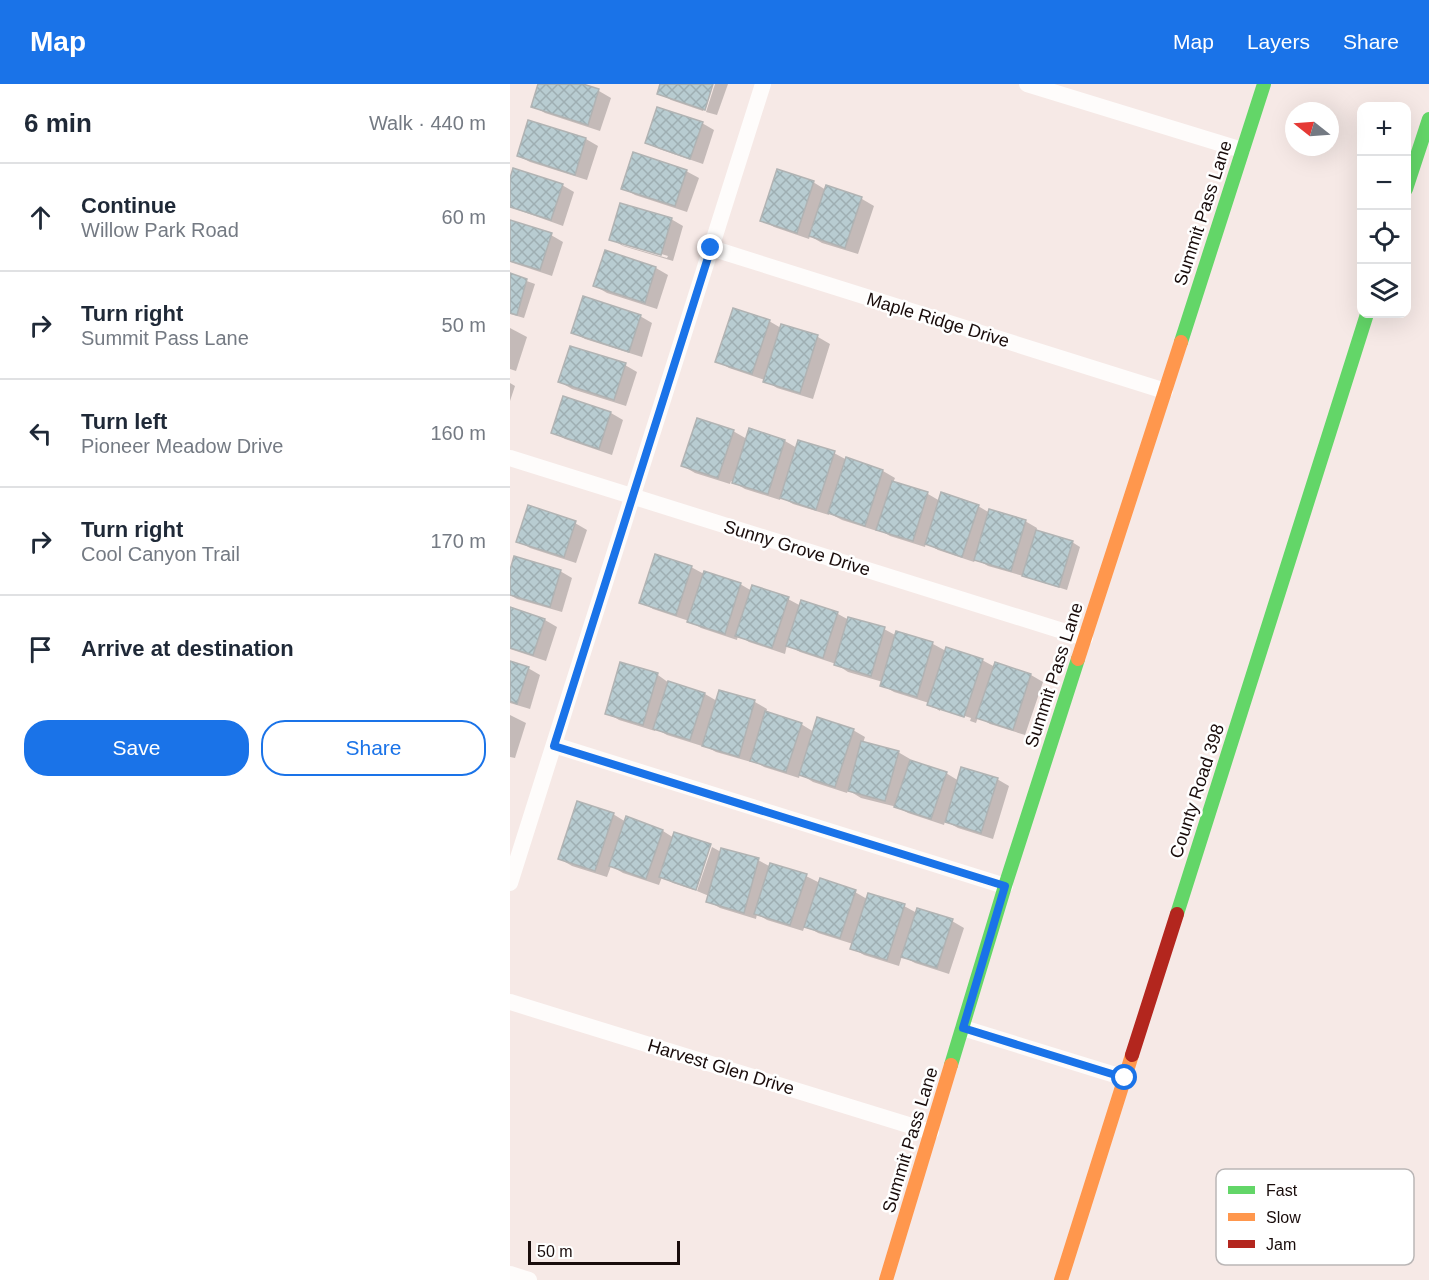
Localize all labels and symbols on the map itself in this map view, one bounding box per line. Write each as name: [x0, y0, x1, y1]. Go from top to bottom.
north arrow: [1285, 102, 1339, 156]
street label: Summit Pass Lane: [1170, 138, 1236, 288]
route end: [697, 234, 723, 260]
street label: Maple Ridge Drive: [864, 289, 1012, 351]
street label: Sunny Grove Drive: [721, 516, 873, 580]
street label: Summit Pass Lane: [1021, 600, 1087, 750]
street label: County Road 398: [1166, 721, 1228, 861]
street label: Harvest Glen Drive: [645, 1035, 797, 1099]
route start: [1111, 1064, 1137, 1090]
street label: Summit Pass Lane: [878, 1065, 942, 1215]
legend: [1216, 1169, 1414, 1265]
text: Fast: [1266, 1182, 1298, 1199]
text: Slow: [1266, 1209, 1301, 1226]
text: Jam: [1266, 1236, 1296, 1253]
scale bar: [528, 1238, 680, 1266]

